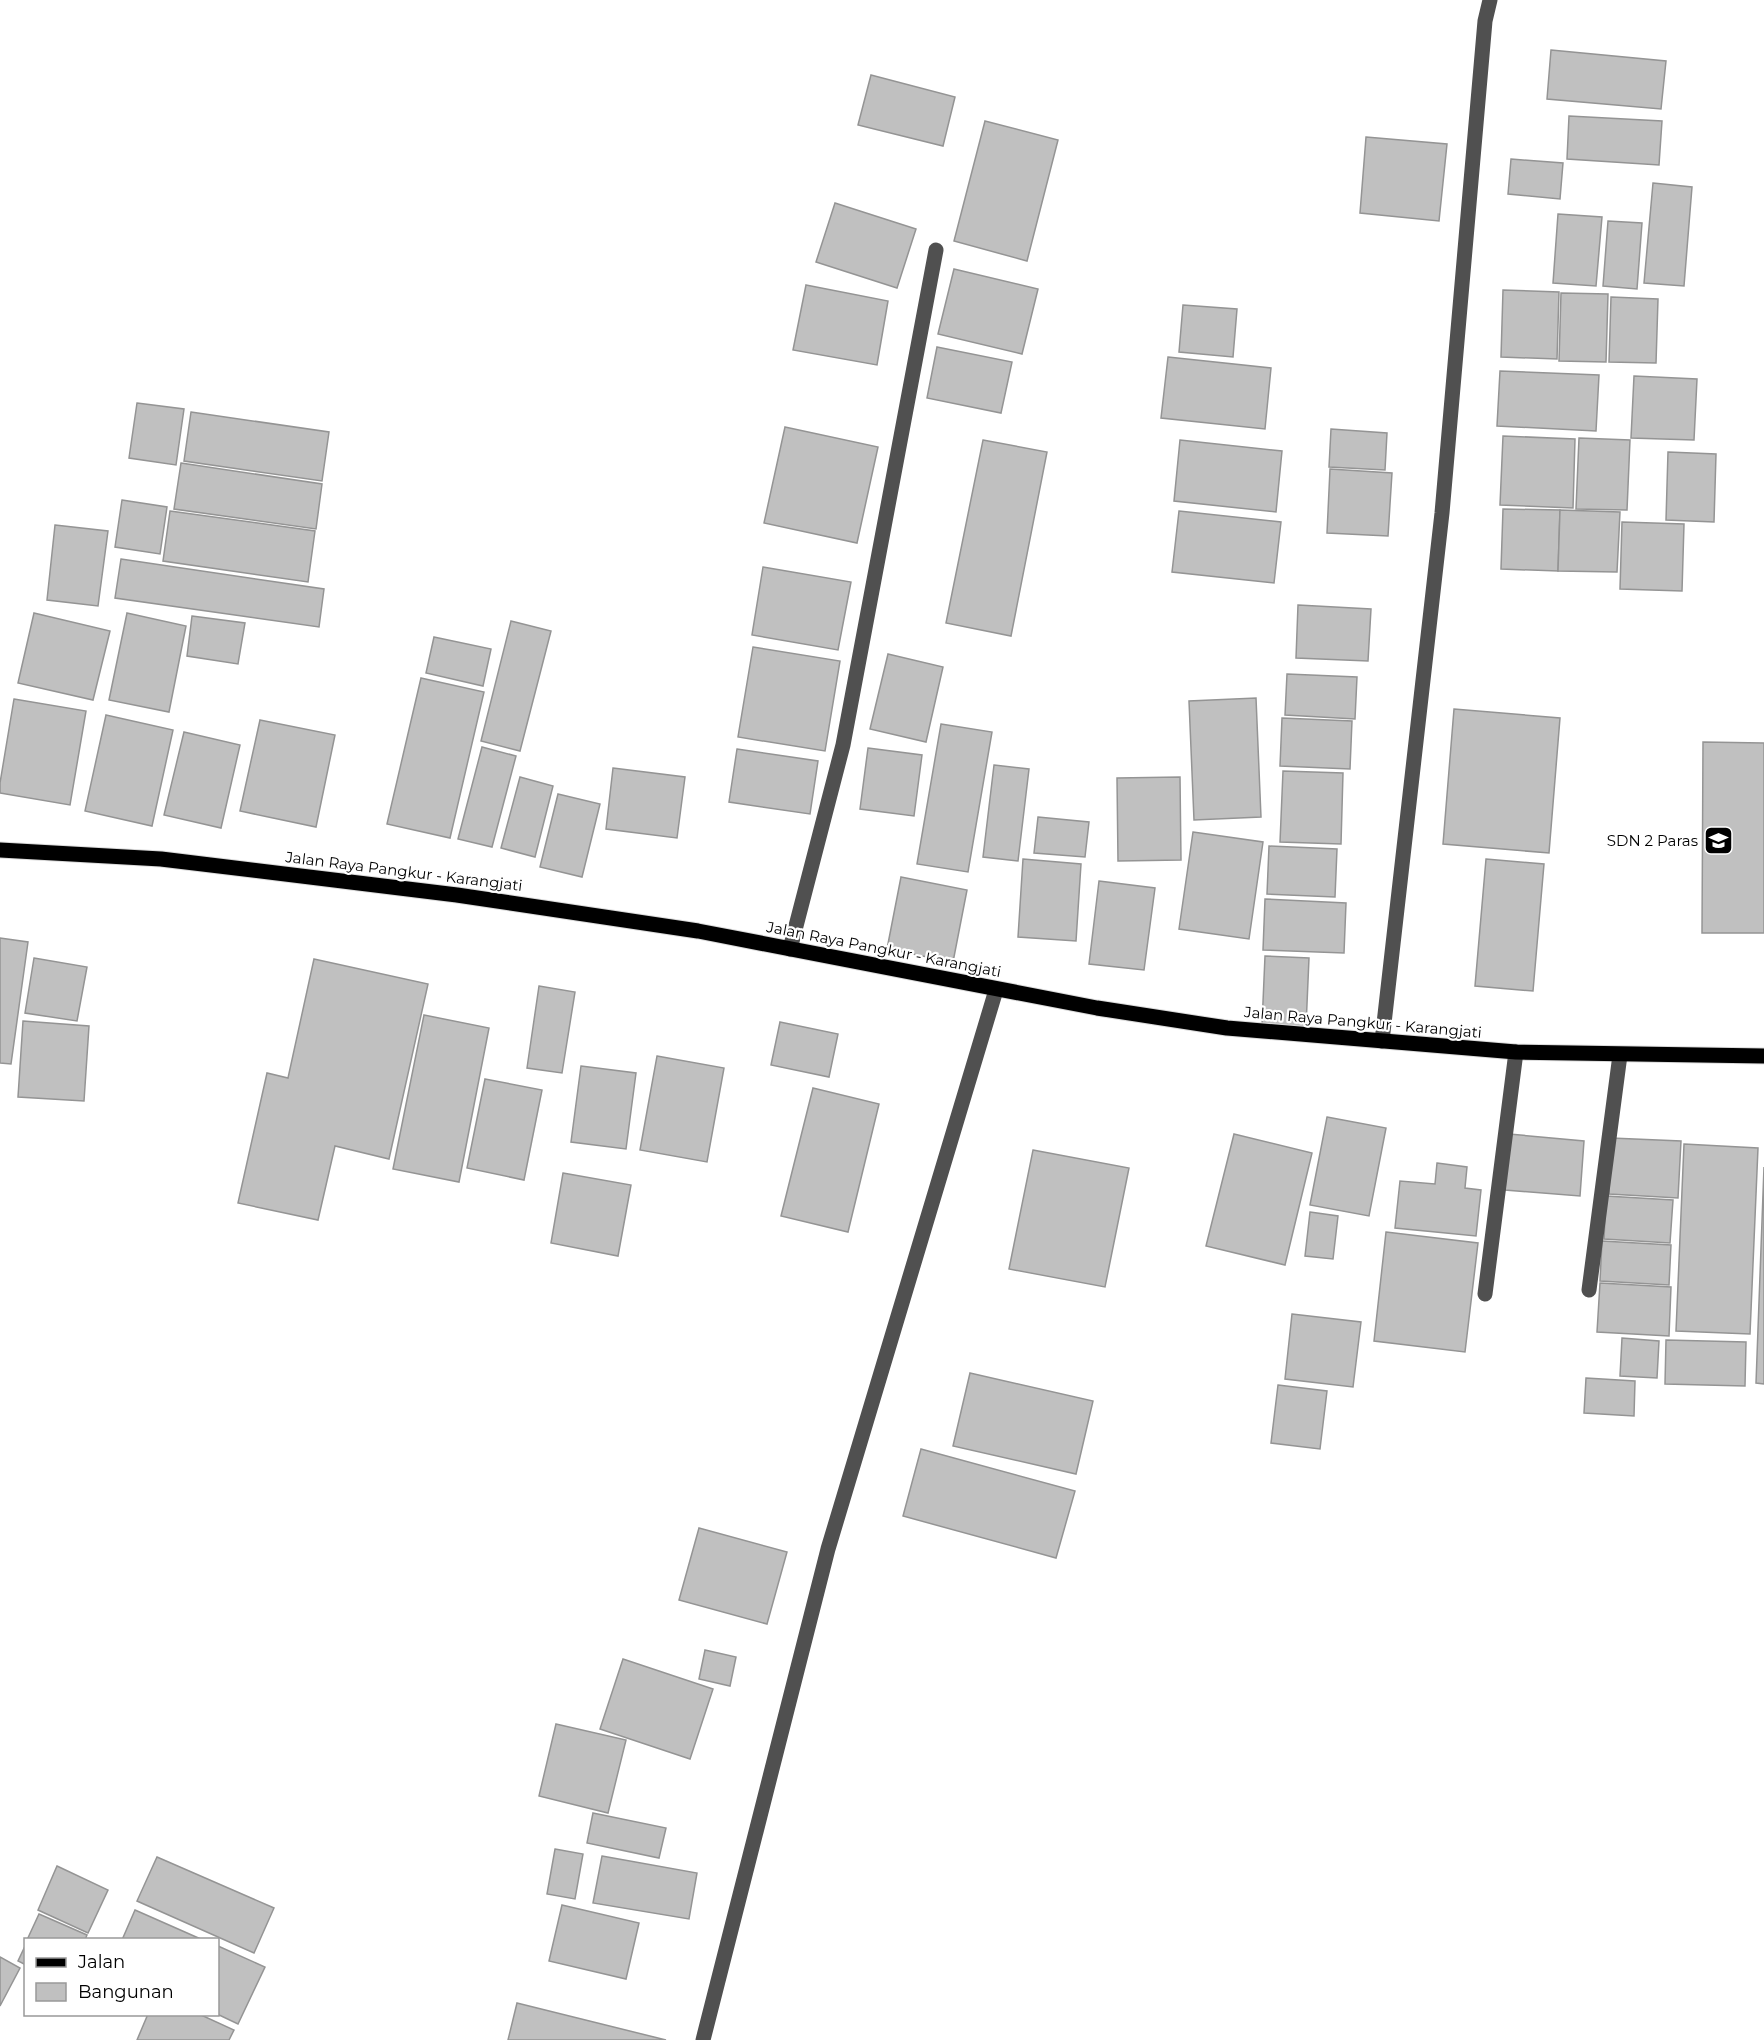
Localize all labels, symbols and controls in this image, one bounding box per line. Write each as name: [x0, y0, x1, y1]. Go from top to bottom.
school or university icon: SDN 2 Paras: [1703, 824, 1735, 856]
place label: SDN 2 Paras: [1607, 831, 1698, 850]
street label: Jalan Raya Pangkur - Karangjati: [283, 847, 524, 895]
street label: Jalan Raya Pangkur - Karangjati: [764, 917, 1003, 981]
street label: Jalan Raya Pangkur - Karangjati: [1242, 1002, 1483, 1042]
legend: [24, 1938, 219, 2016]
text: Jalan: [77, 1951, 125, 1973]
text: Bangunan: [78, 1981, 174, 2003]

